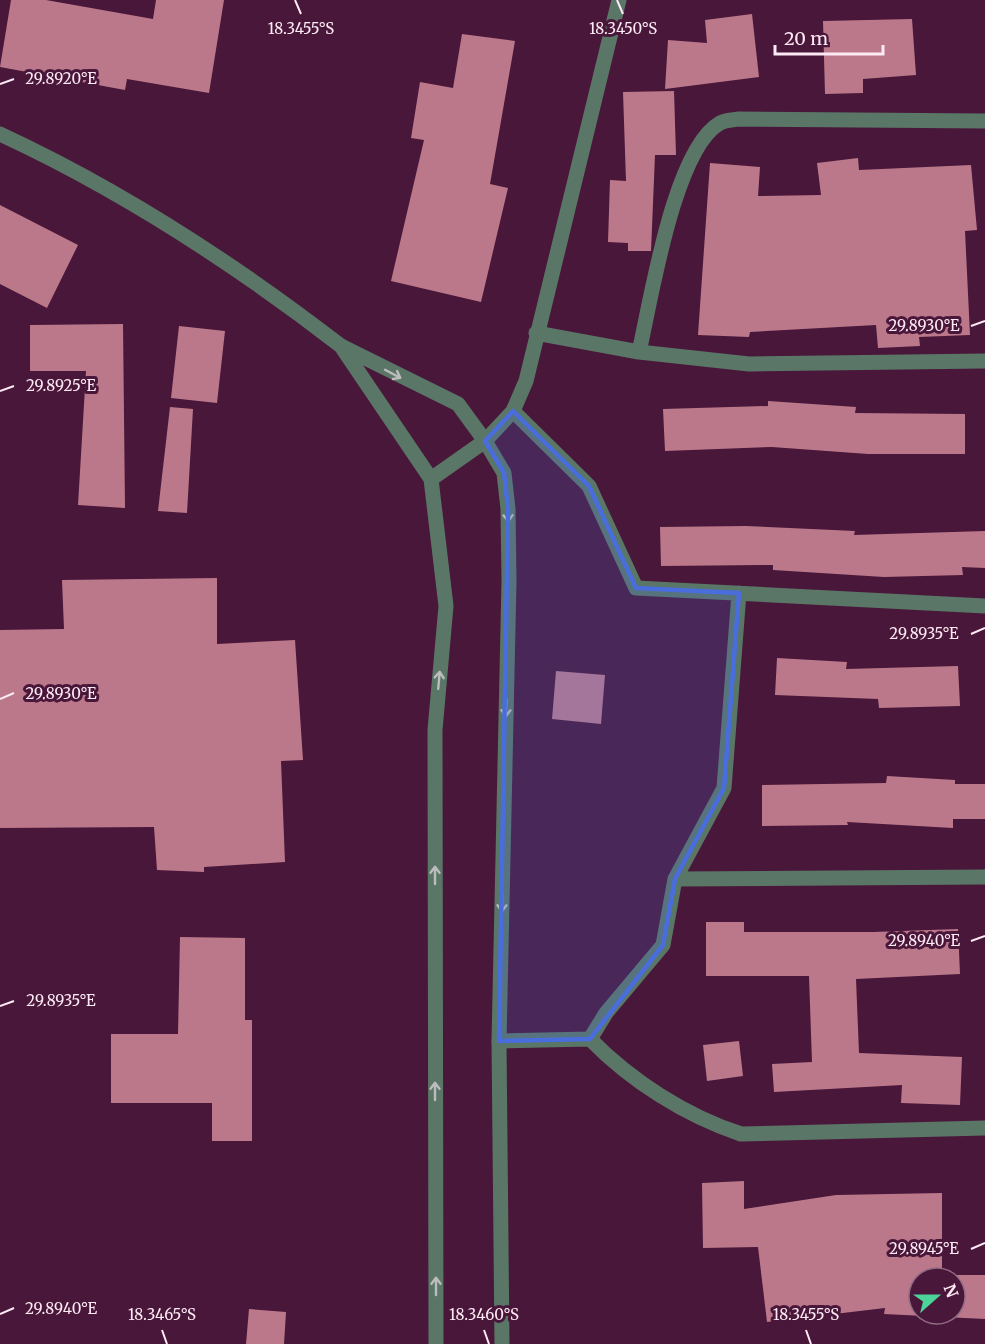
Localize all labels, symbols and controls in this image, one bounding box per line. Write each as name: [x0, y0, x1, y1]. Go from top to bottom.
scale bar: [775, 18, 883, 56]
text: 18.3455°S: [268, 19, 334, 38]
text: 18.3450°S: [589, 19, 657, 38]
text: 20 m: [784, 27, 828, 50]
text: 29.8920°E: [25, 69, 97, 88]
text: 29.8930°E: [888, 316, 960, 335]
one-way arrow: [384, 368, 402, 380]
text: 29.8925°E: [26, 376, 97, 395]
one-way arrow: [502, 502, 513, 522]
text: 29.8935°E: [889, 624, 959, 643]
one-way arrow: [434, 670, 445, 690]
text: 29.8930°E: [25, 684, 97, 703]
one-way arrow: [500, 697, 512, 717]
one-way arrow: [429, 865, 441, 885]
one-way arrow: [496, 892, 508, 912]
text: 29.8940°E: [888, 931, 961, 950]
text: 29.8935°E: [26, 991, 96, 1010]
one-way arrow: [429, 1081, 441, 1101]
text: 29.8945°E: [889, 1239, 959, 1258]
north arrow: [907, 1266, 967, 1326]
one-way arrow: [430, 1276, 442, 1296]
text: N: [939, 1281, 963, 1300]
text: 29.8940°E: [25, 1299, 98, 1318]
text: 18.3465°S: [128, 1305, 196, 1324]
text: 18.3460°S: [449, 1305, 519, 1324]
text: 18.3455°S: [773, 1305, 839, 1324]

